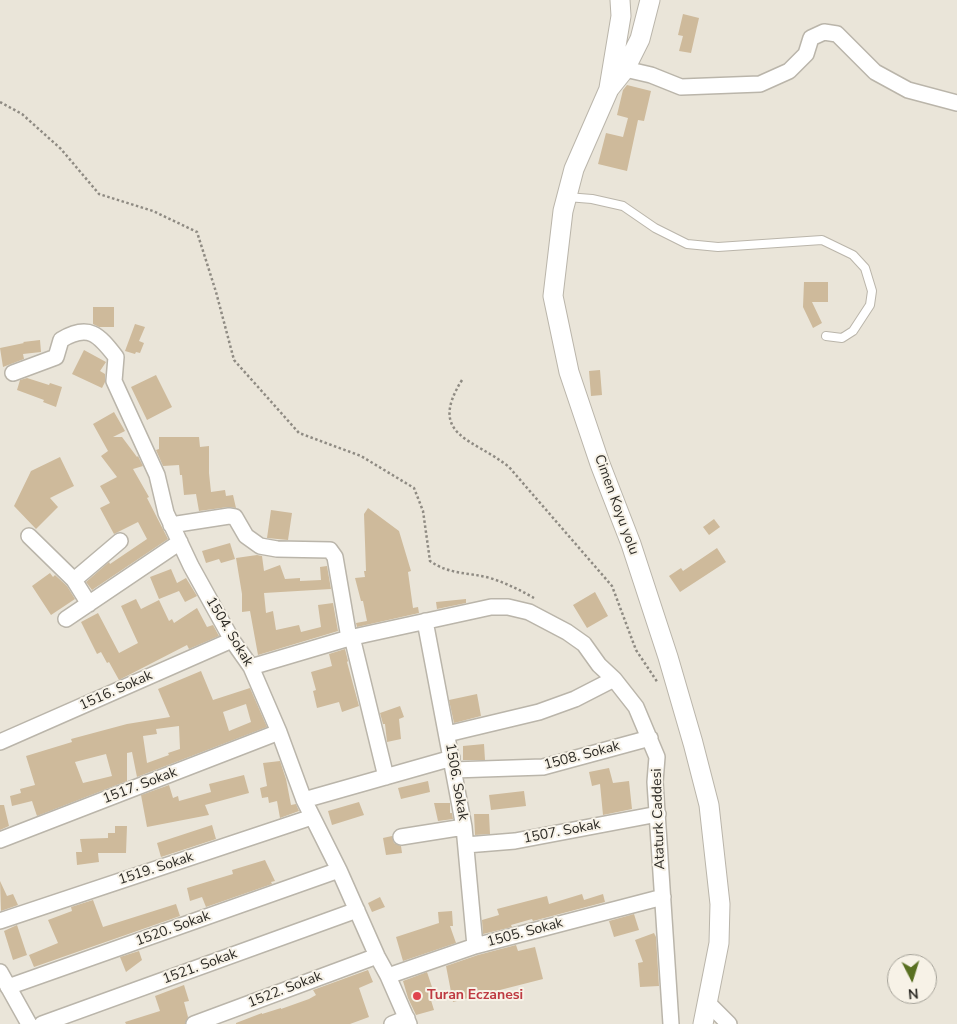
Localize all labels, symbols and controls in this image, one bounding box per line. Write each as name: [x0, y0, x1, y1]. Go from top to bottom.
street label: Cimen Koyu yolu: [590, 453, 642, 557]
street label: 1504. Sokak: [202, 594, 256, 670]
street label: 1516. Sokak: [77, 667, 155, 715]
street label: 1508. Sokak: [542, 738, 622, 774]
street label: 1506. Sokak: [441, 742, 471, 822]
street label: 1517. Sokak: [101, 764, 179, 808]
street label: Ataturk Caddesi: [649, 768, 669, 870]
street label: 1507. Sokak: [522, 816, 602, 848]
street label: 1519. Sokak: [116, 849, 196, 889]
street label: 1520. Sokak: [133, 908, 213, 950]
street label: 1505. Sokak: [485, 915, 565, 951]
street label: 1521. Sokak: [160, 946, 240, 988]
north arrow: [887, 954, 937, 1004]
street label: 1522. Sokak: [246, 968, 324, 1012]
text: N: [907, 984, 919, 1003]
place label: Turan Eczanesi: [427, 988, 523, 1004]
marker: Turan Eczanesi: [411, 990, 423, 1002]

